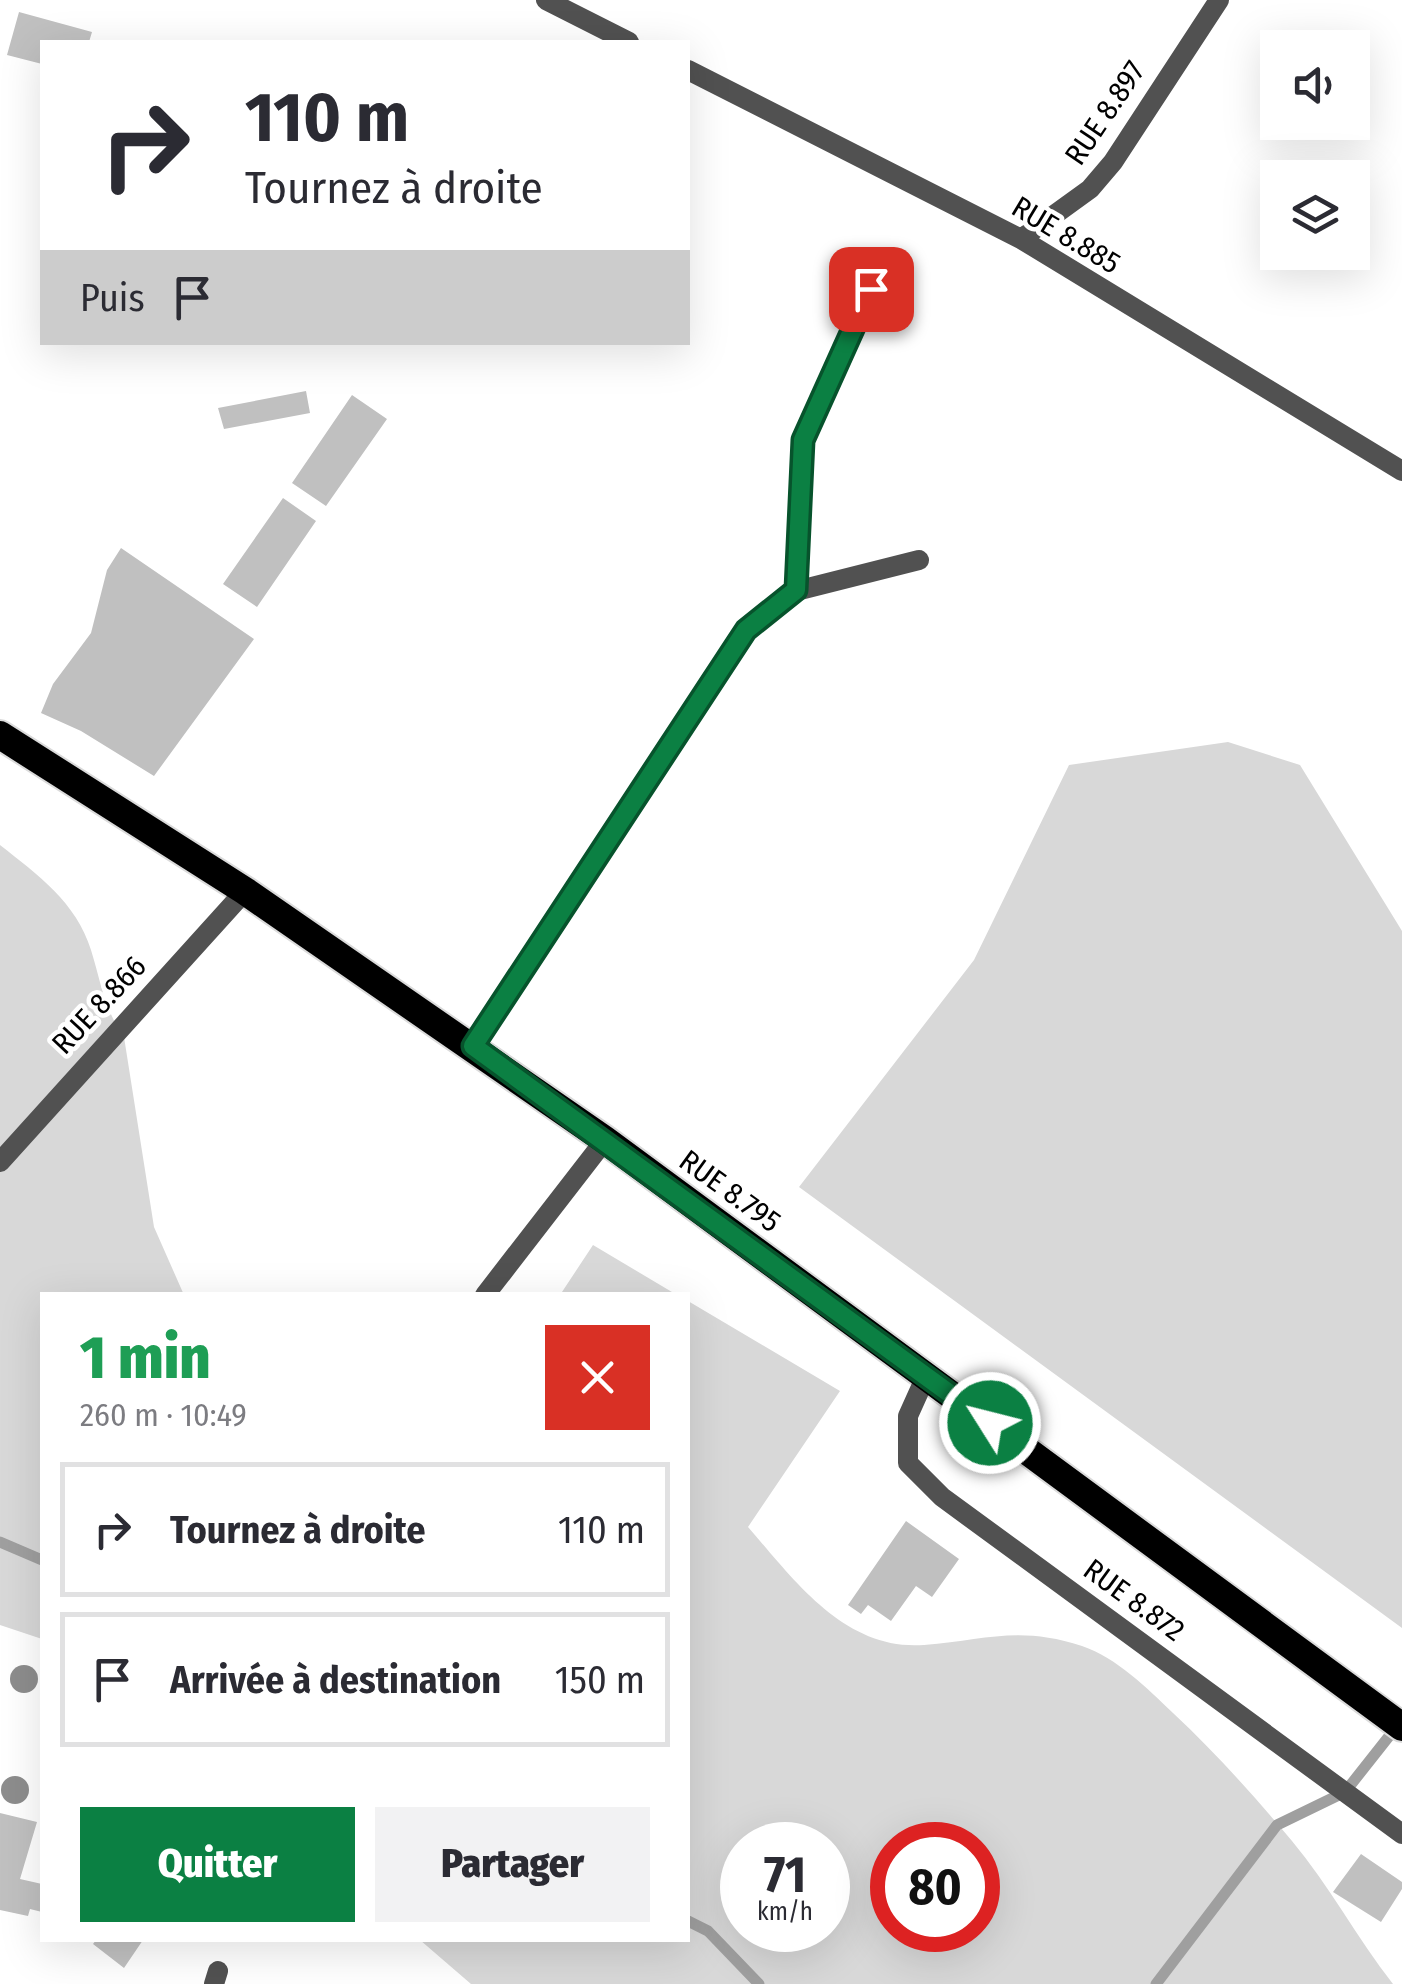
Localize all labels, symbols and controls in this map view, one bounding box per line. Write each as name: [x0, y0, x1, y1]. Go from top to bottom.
map controls: [1260, 30, 1370, 270]
button: sound: [1260, 30, 1370, 140]
street label: RUE 8.897: [1057, 54, 1153, 172]
text: 110 m: [245, 76, 409, 160]
icon: right: [80, 80, 210, 210]
button: layers: [1260, 160, 1370, 270]
text: Tournez à droite: [245, 161, 543, 215]
street label: RUE 8.885: [1005, 189, 1127, 281]
pin: [829, 247, 914, 332]
icon: arrive: [844, 262, 899, 317]
icon: arrive: [165, 270, 220, 325]
text: Puis: [80, 275, 145, 321]
street label: RUE 8.866: [45, 948, 153, 1062]
street label: RUE 8.795: [672, 1142, 788, 1240]
text: 1 min: [80, 1322, 211, 1394]
button: close: [545, 1325, 650, 1430]
position arrow: [938, 1371, 1042, 1475]
text: 260 m · 10:49: [80, 1396, 247, 1434]
icon: right: [85, 1502, 140, 1557]
text: Tournez à droite: [170, 1507, 426, 1553]
text: 110 m: [558, 1507, 645, 1553]
street label: RUE 8.872: [1077, 1551, 1191, 1649]
icon: arrive: [85, 1652, 140, 1707]
text: Arrivée à destination: [170, 1657, 501, 1703]
text: 150 m: [555, 1657, 645, 1703]
button: Quitter: [80, 1807, 355, 1922]
button: Partager: [375, 1807, 650, 1922]
speed limit sign: 80: [870, 1822, 1000, 1952]
text: 71: [764, 1845, 806, 1905]
text: km/h: [757, 1897, 813, 1927]

